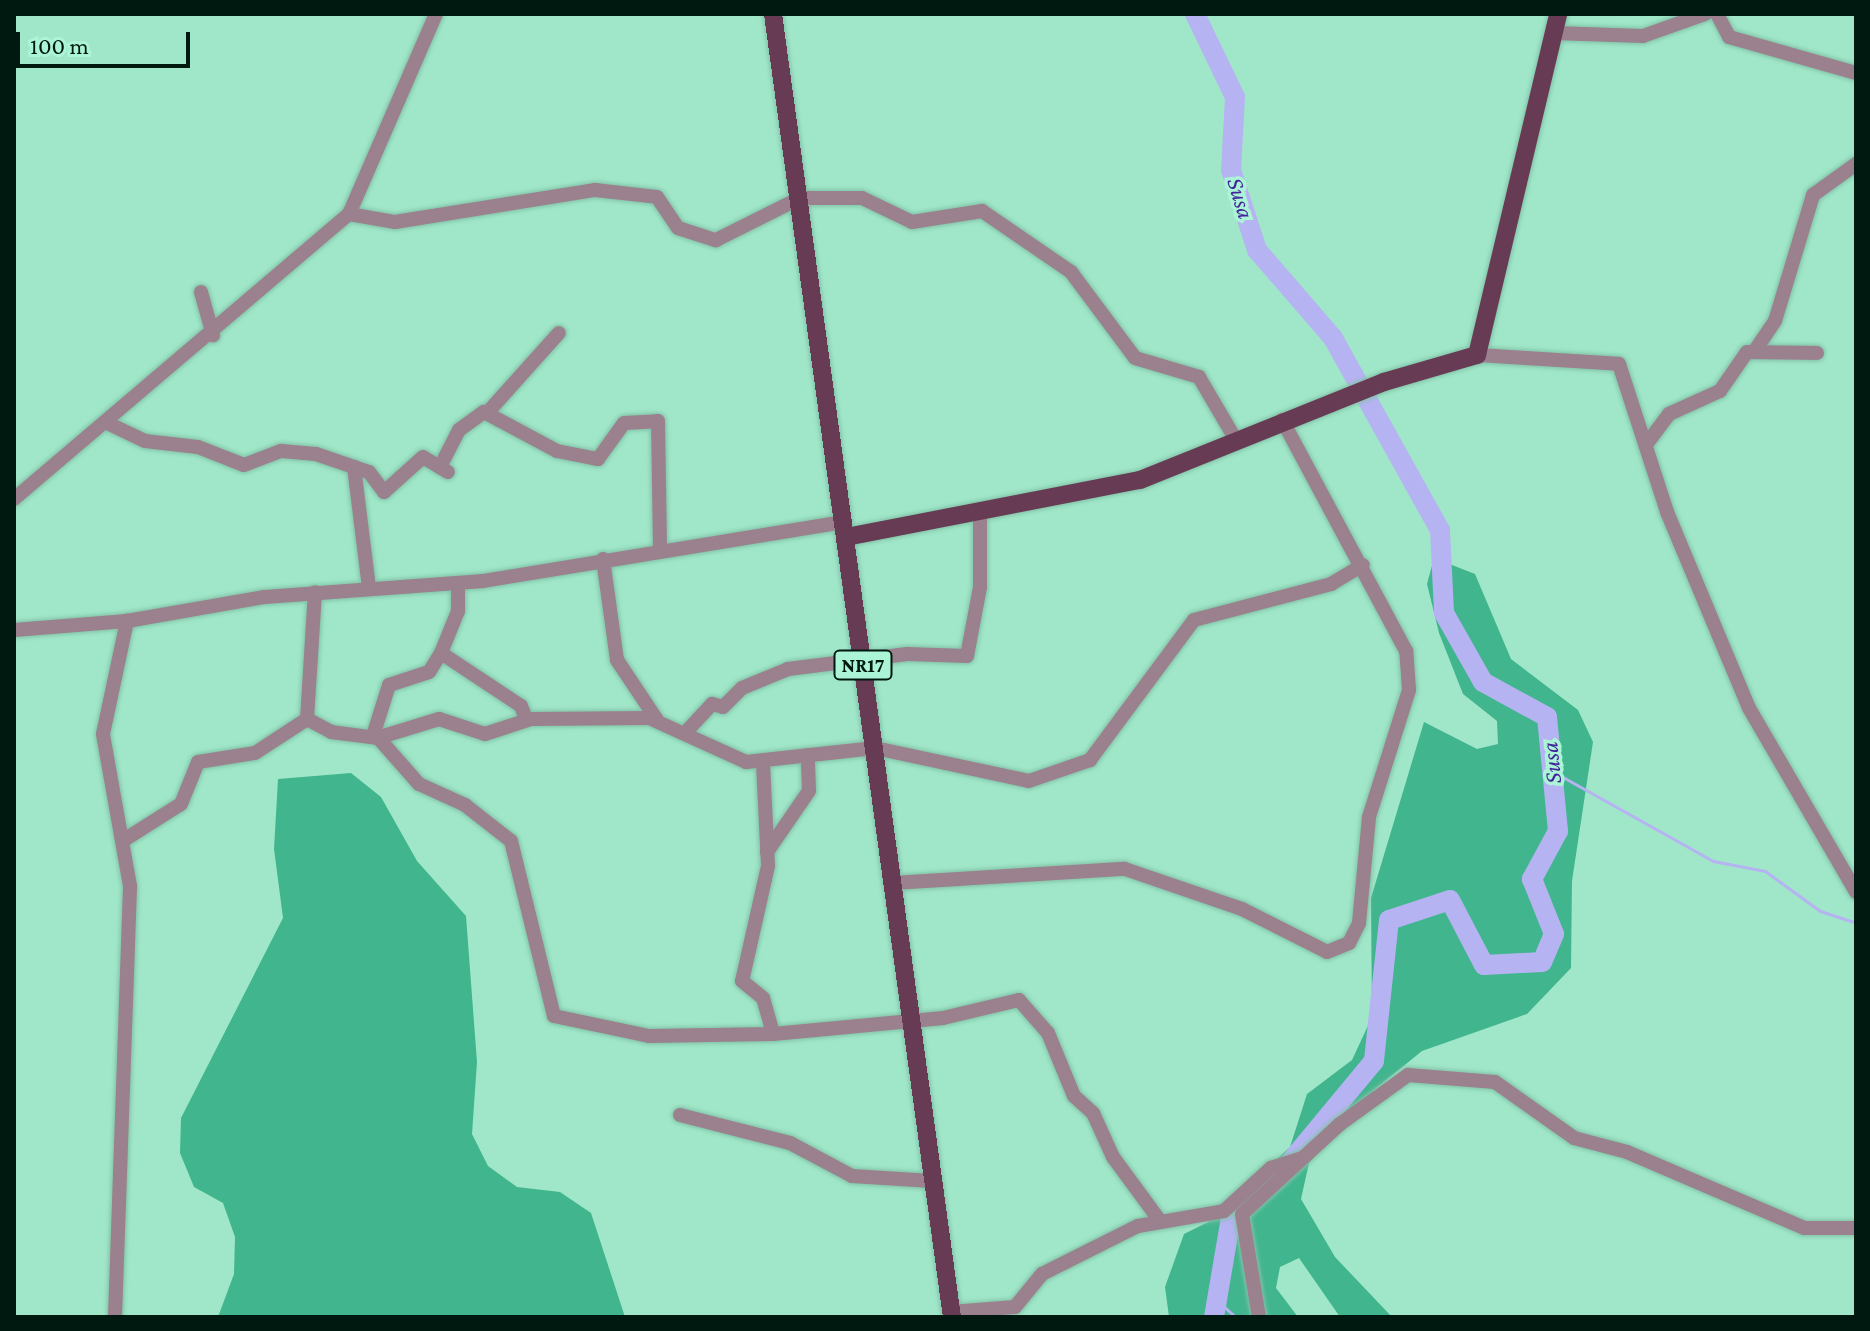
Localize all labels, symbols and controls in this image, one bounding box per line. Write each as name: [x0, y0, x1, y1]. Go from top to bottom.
scale bar: [20, 16, 194, 66]
text: 100 m: [30, 32, 89, 59]
water label: Susa: [1221, 174, 1261, 222]
road number: NR17: [833, 649, 893, 681]
water label: Susa: [1534, 741, 1568, 785]

